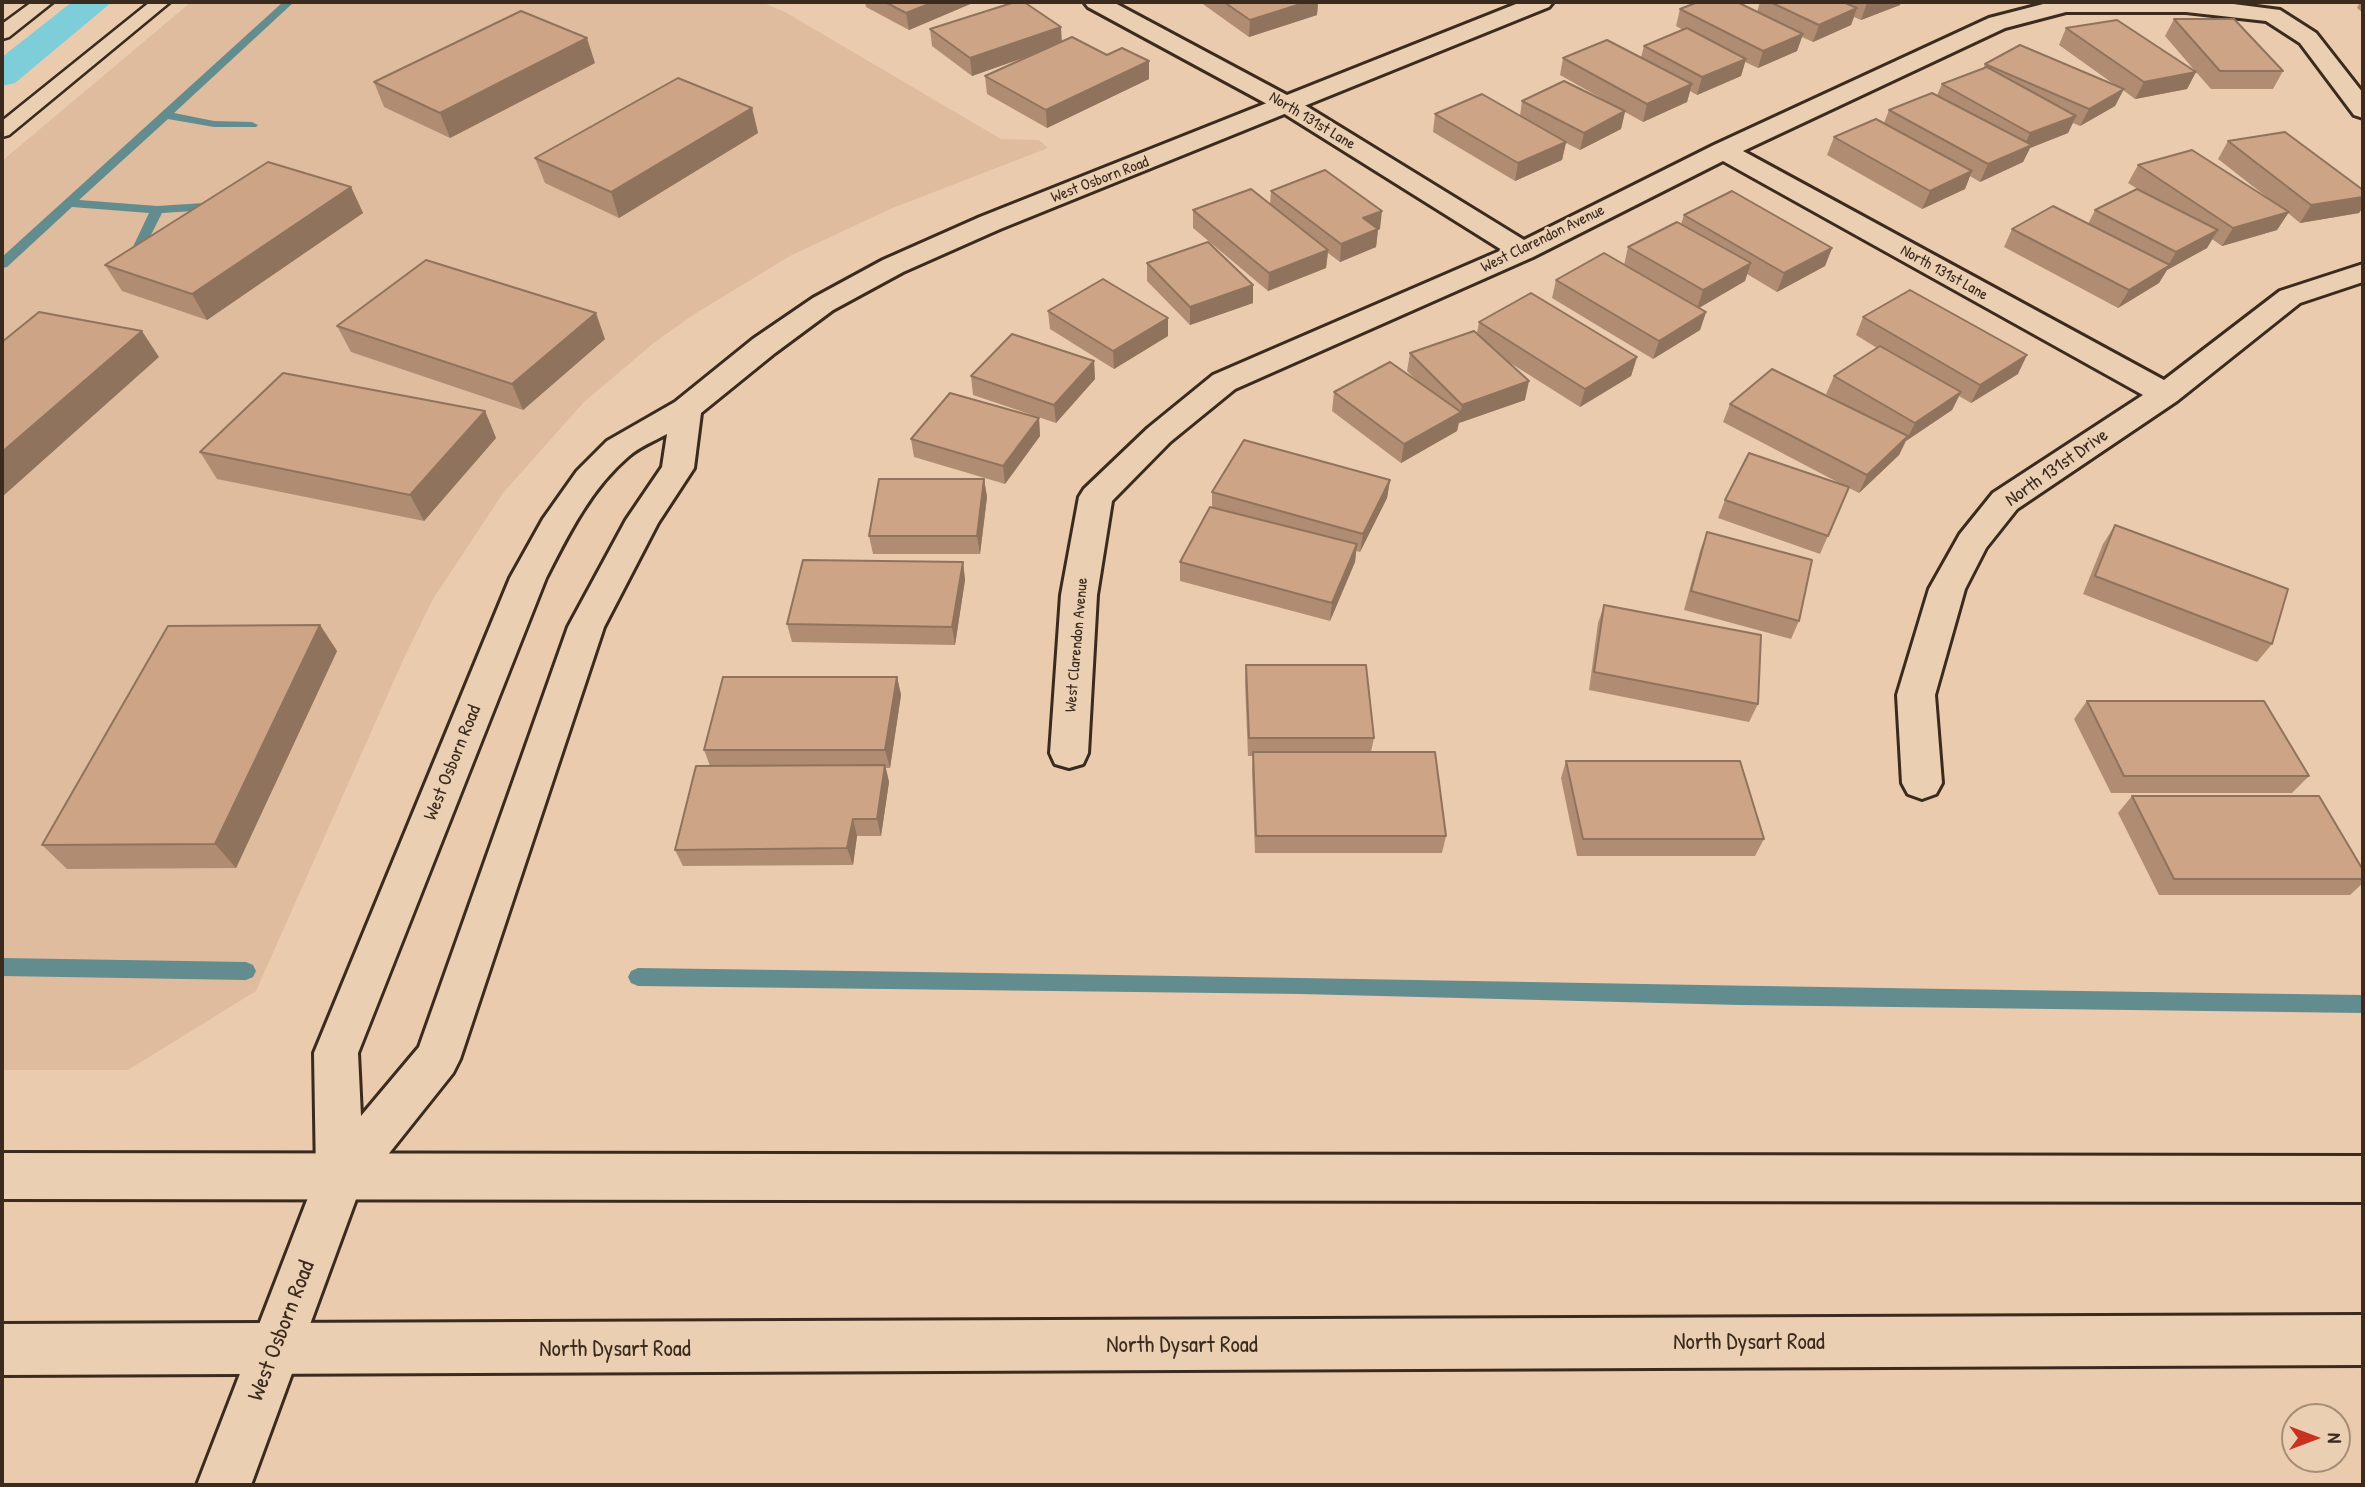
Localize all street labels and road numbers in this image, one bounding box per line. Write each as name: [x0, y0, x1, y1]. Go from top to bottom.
street label: North 131st Lane: [1265, 88, 1359, 154]
street label: West Osborn Road: [1048, 153, 1152, 207]
street label: West Clarendon Avenue: [1478, 201, 1608, 277]
street label: North 131st Lane: [1897, 241, 1991, 305]
street label: North 131st Drive: [2001, 424, 2113, 512]
street label: West Clarendon Avenue: [1062, 577, 1092, 713]
street label: West Osborn Road: [420, 702, 486, 824]
street label: West Osborn Road: [243, 1257, 321, 1405]
street label: North Dysart Road: [1673, 1329, 1825, 1357]
street label: North Dysart Road: [1106, 1332, 1258, 1360]
street label: North Dysart Road: [539, 1336, 691, 1364]

